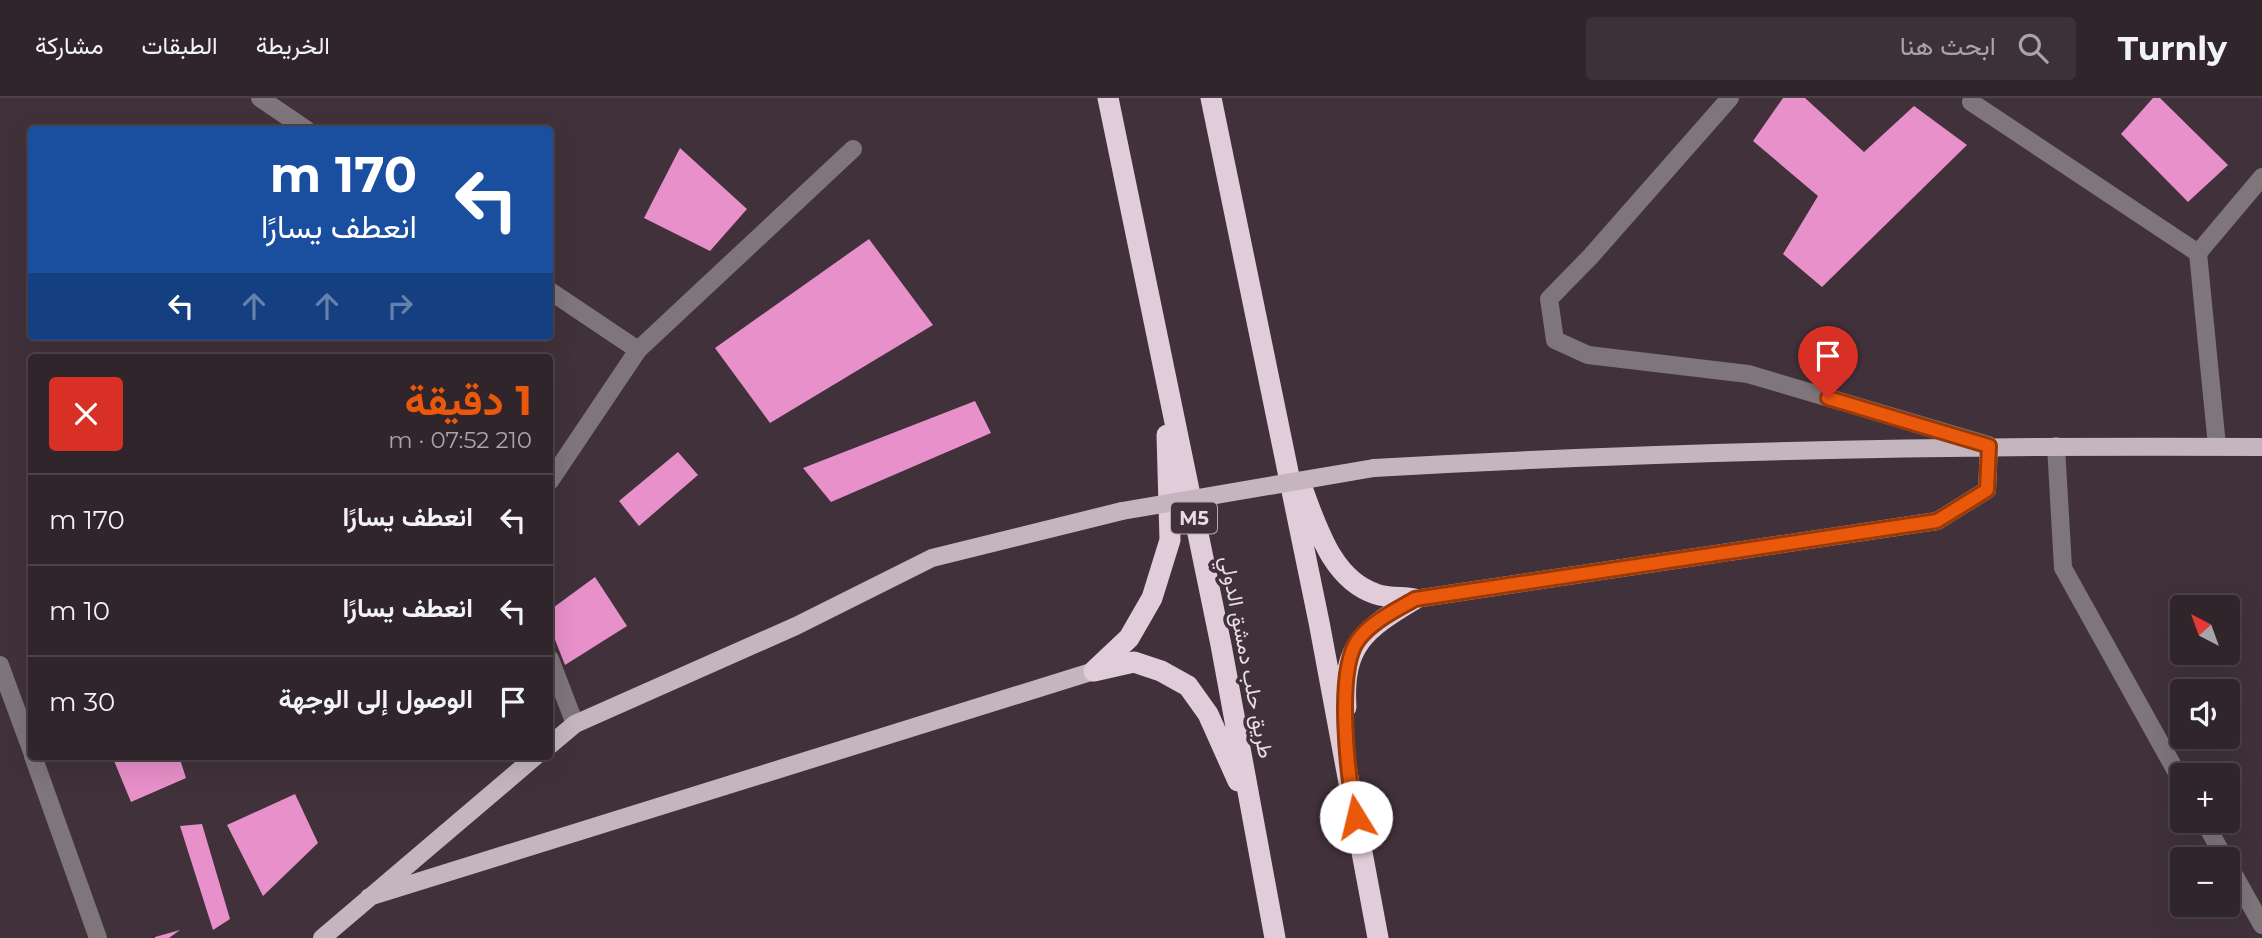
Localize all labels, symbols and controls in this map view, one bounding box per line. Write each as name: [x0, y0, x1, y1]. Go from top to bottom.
search box: [1586, 17, 2076, 80]
text: Turnly: [2118, 28, 2227, 68]
icon: search: [2014, 29, 2052, 67]
text: ابحث هنا: [1900, 30, 1996, 62]
text: مشاركة: [35, 31, 103, 60]
text: الطبقات: [141, 31, 218, 60]
text: الخريطة: [256, 31, 330, 60]
text: 170 m: [270, 145, 417, 204]
icon: left: [441, 154, 532, 245]
text: انعطف يسارًا: [261, 207, 417, 246]
icon: left: [162, 287, 200, 325]
icon: ahead: [235, 287, 273, 325]
icon: ahead: [308, 287, 346, 325]
icon: right: [381, 287, 419, 325]
pin: [1798, 326, 1858, 398]
icon: arrive: [1809, 337, 1847, 375]
text: 1 دقيقة: [405, 374, 532, 426]
button: close: [49, 377, 123, 451]
text: 210 m · 07:52: [388, 426, 532, 454]
text: انعطف يسارًا: [343, 501, 473, 533]
icon: left: [494, 501, 532, 539]
road number: M5: [1171, 502, 1217, 534]
text: 170 m: [49, 504, 125, 536]
street label: طريق حلب دمشق الدولي: [1210, 554, 1279, 761]
text: انعطف يسارًا: [343, 592, 473, 624]
icon: left: [494, 592, 532, 630]
text: 10 m: [49, 595, 110, 627]
north arrow: [2170, 595, 2240, 665]
map controls: [2170, 595, 2240, 917]
button: sound: [2170, 679, 2240, 749]
text: الوصول إلى الوجهة: [279, 683, 473, 715]
icon: arrive: [494, 683, 532, 721]
text: 30 m: [49, 686, 115, 718]
button: +: [2170, 763, 2240, 833]
position arrow: [1319, 780, 1393, 854]
button: −: [2170, 847, 2240, 917]

